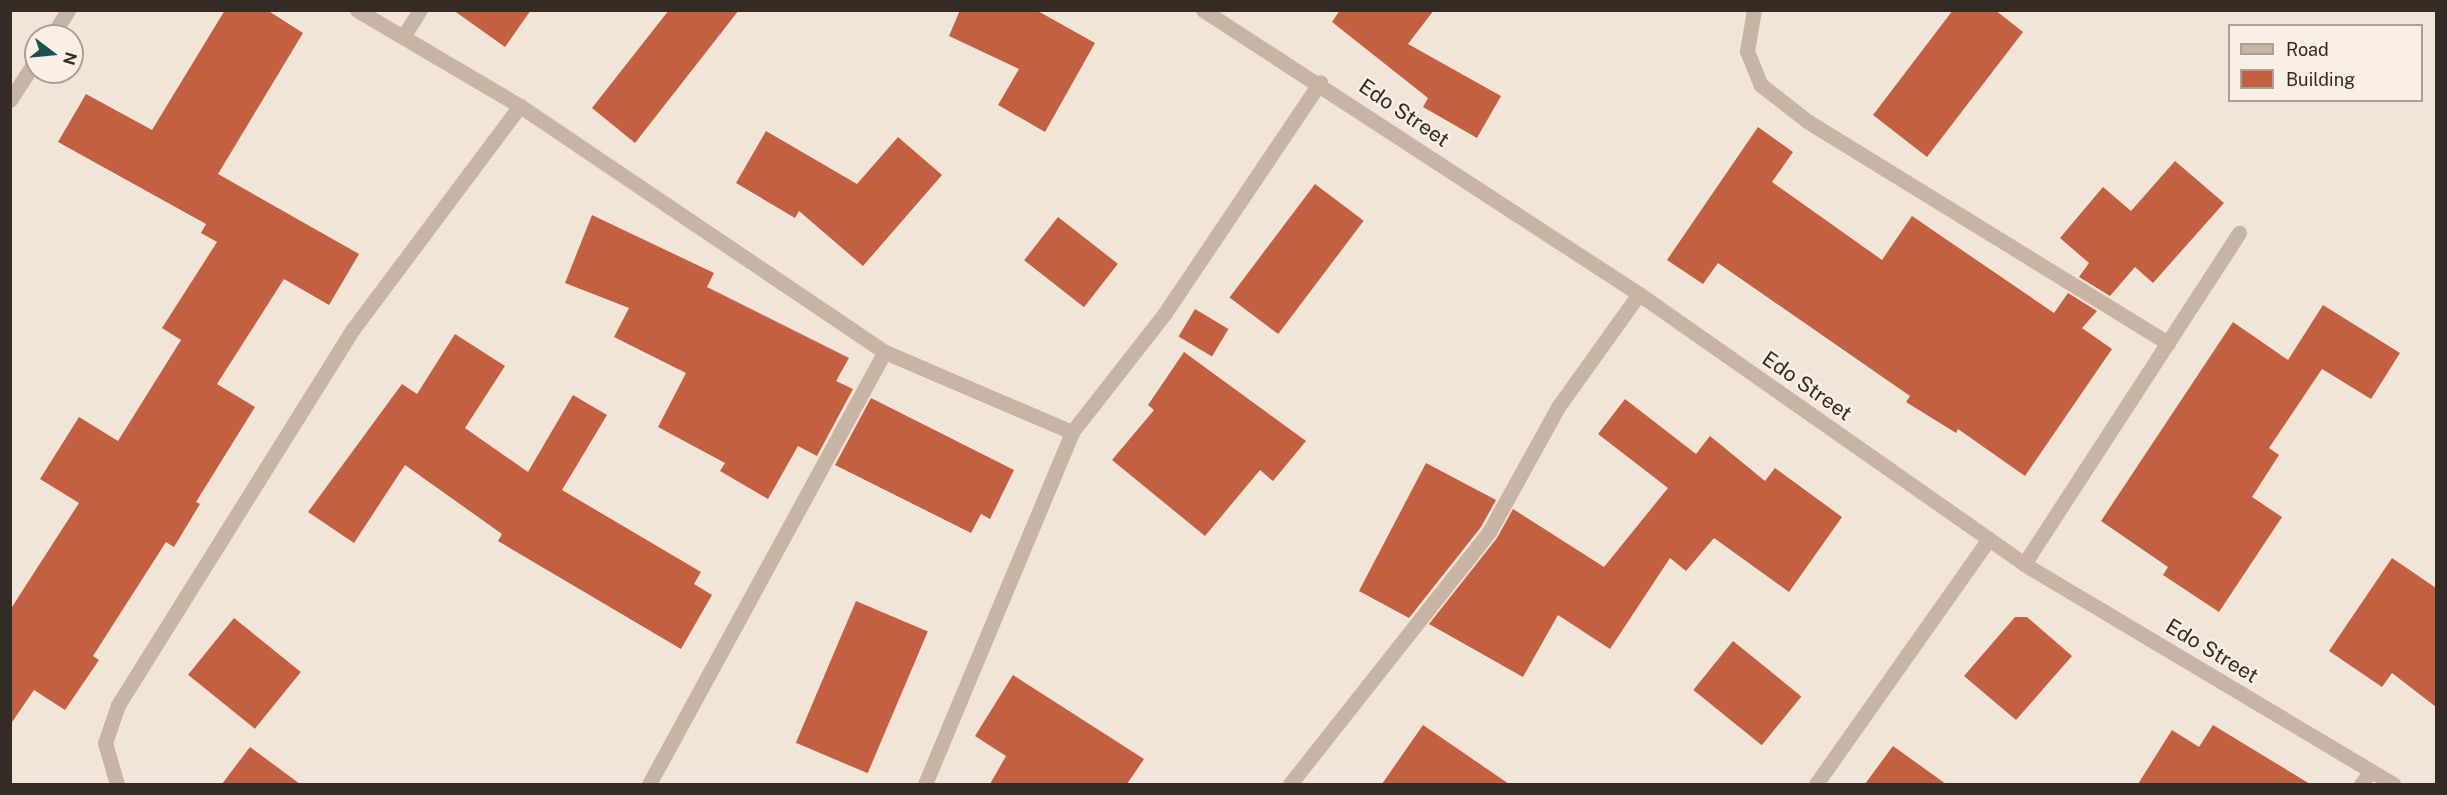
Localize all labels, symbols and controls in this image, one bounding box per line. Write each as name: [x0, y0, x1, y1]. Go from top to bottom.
north arrow: [24, 24, 84, 84]
legend: [2228, 24, 2423, 102]
text: Road: [2286, 39, 2329, 60]
text: N: [59, 50, 81, 67]
text: Building: [2286, 69, 2355, 90]
street label: Edo Street: [1354, 74, 1454, 152]
street label: Edo Street: [1757, 346, 1857, 426]
street label: Edo Street: [2161, 613, 2263, 689]

